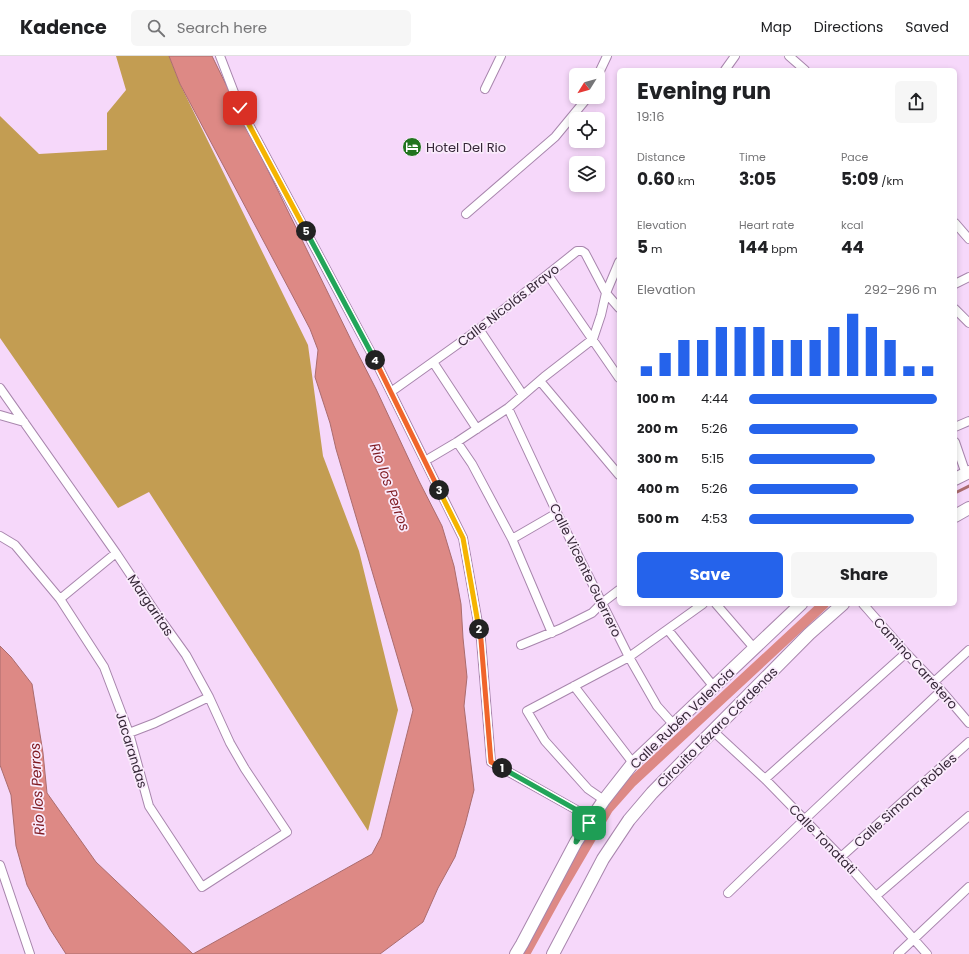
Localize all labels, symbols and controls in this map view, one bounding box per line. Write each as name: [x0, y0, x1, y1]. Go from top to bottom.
search box: [131, 10, 411, 46]
text: Kadence: [20, 14, 107, 41]
icon: search: [145, 17, 167, 39]
text: Search here: [177, 17, 267, 38]
text: Map: [761, 17, 792, 37]
text: Directions: [814, 17, 883, 37]
text: Saved: [905, 17, 949, 37]
north arrow: [569, 68, 605, 104]
map controls: [569, 68, 605, 192]
text: Evening run: [637, 76, 771, 107]
button: share: [895, 81, 937, 123]
pin: [223, 91, 257, 125]
icon: check: [229, 97, 251, 119]
text: 19:16: [637, 107, 665, 126]
button: locate: [569, 112, 605, 148]
hotel icon: Hotel Del Rio: [401, 136, 423, 158]
place label: Hotel Del Rio: [426, 138, 506, 157]
text: Distance: [637, 149, 685, 165]
text: Time: [739, 149, 766, 165]
text: Pace: [841, 149, 868, 165]
button: layers: [569, 156, 605, 192]
text: 0.60: [637, 167, 675, 191]
text: 3:05: [739, 167, 776, 191]
text: 5:09: [841, 167, 878, 191]
text: km: [675, 173, 695, 189]
text: /km: [878, 173, 904, 189]
text: Elevation: [637, 217, 687, 233]
text: Heart rate: [739, 217, 794, 233]
text: kcal: [841, 217, 863, 233]
pin: 5: [296, 221, 316, 241]
text: 5: [302, 223, 310, 239]
text: 5: [637, 235, 648, 259]
text: 144: [739, 235, 768, 259]
text: 44: [841, 235, 864, 259]
text: m: [648, 241, 662, 257]
text: bpm: [768, 241, 798, 257]
street label: Calle Nicolás Bravo: [453, 260, 563, 351]
text: Elevation: [637, 280, 696, 299]
text: 292–296 m: [864, 280, 937, 299]
pin: 4: [365, 350, 385, 370]
text: 4: [371, 352, 379, 368]
text: 100 m: [637, 389, 675, 408]
text: 4:44: [701, 389, 728, 408]
text: 200 m: [637, 419, 678, 438]
text: 5:26: [701, 419, 728, 438]
water label: Rio los Perros: [365, 440, 415, 534]
text: 300 m: [637, 449, 678, 468]
text: 5:15: [701, 449, 724, 468]
text: 400 m: [637, 479, 679, 498]
text: 5:26: [701, 479, 728, 498]
pin: 3: [429, 480, 449, 500]
text: 3: [436, 482, 442, 498]
street label: Calle Vicente Guerrero: [545, 500, 626, 640]
text: 500 m: [637, 509, 679, 528]
text: 4:53: [701, 509, 728, 528]
button: Save: [637, 552, 783, 598]
button: Share: [791, 552, 937, 598]
street label: Margaritas: [123, 571, 178, 640]
street label: Camino Carretero: [869, 613, 962, 714]
pin: 2: [469, 619, 489, 639]
text: 2: [476, 621, 482, 637]
street label: Circuito Lázaro Cárdenas: [653, 662, 782, 792]
street label: Calle Rubén Valencia: [626, 663, 739, 773]
street label: Jacarandas: [111, 710, 152, 791]
water label: Rio los Perros: [25, 742, 49, 836]
street label: Calle Simona Robles: [850, 749, 961, 852]
pin: 1: [492, 758, 512, 778]
text: 1: [500, 760, 504, 776]
street label: Calle Tonatati: [784, 800, 861, 879]
pin: [572, 806, 606, 840]
icon: arrive: [578, 812, 600, 834]

